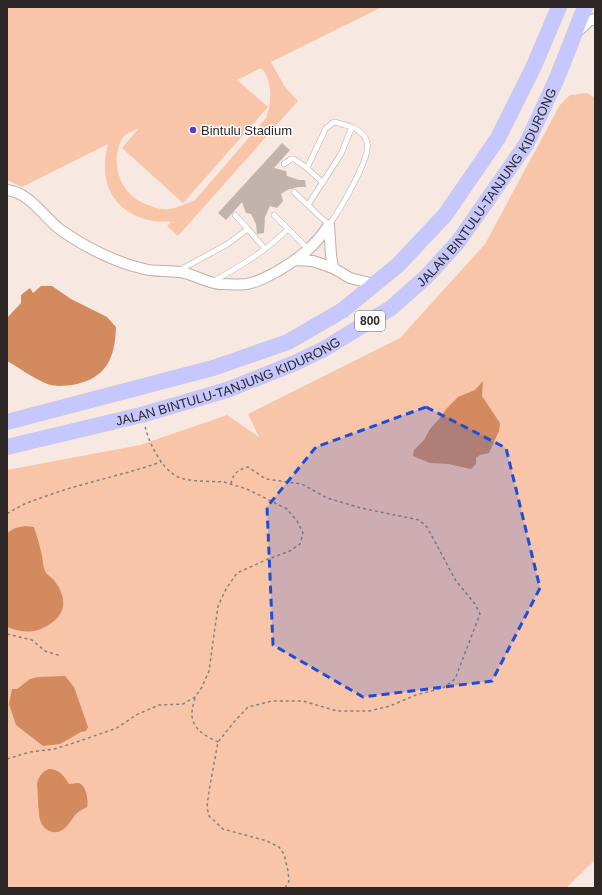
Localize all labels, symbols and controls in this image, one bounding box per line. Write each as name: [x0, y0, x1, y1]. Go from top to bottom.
street label: JALAN BINTULU-TANJUNG KIDURONG: [413, 85, 559, 289]
place label: Bintulu Stadium: [201, 123, 292, 138]
marker: Bintulu Stadium: [188, 125, 198, 135]
road number: 800: [355, 311, 385, 331]
street label: JALAN BINTULU-TANJUNG KIDURONG: [114, 333, 343, 428]

